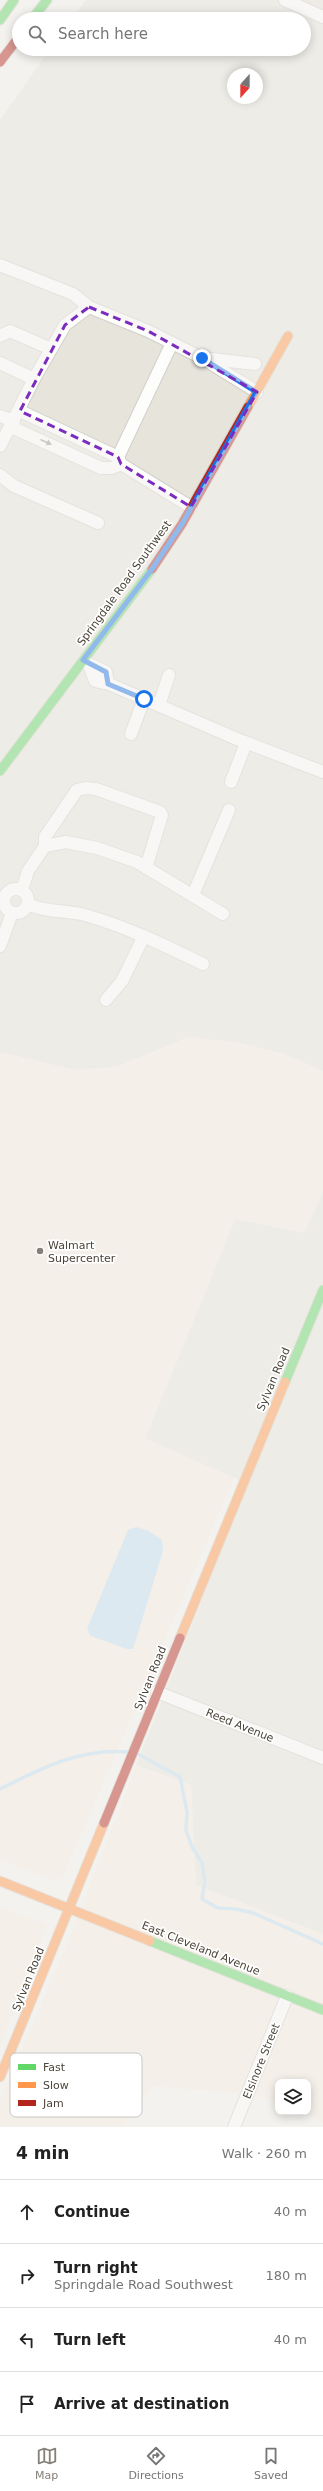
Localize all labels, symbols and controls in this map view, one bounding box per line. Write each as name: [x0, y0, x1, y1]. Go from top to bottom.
search box: [12, 12, 311, 56]
icon: search: [26, 23, 48, 45]
text: Search here: [58, 25, 148, 43]
north arrow: [227, 68, 263, 104]
route end: [193, 349, 211, 367]
one-way arrow: [41, 440, 53, 446]
street label: Springdale Road Southwest: [75, 518, 175, 648]
route start: [135, 690, 153, 708]
place label: Walmart Supercenter: [48, 1239, 116, 1265]
marker: Walmart Supercenter: [35, 1246, 45, 1256]
street label: Sylvan Road: [254, 1345, 293, 1413]
street label: Sylvan Road: [132, 1644, 169, 1712]
street label: Reed Avenue: [204, 1706, 276, 1745]
street label: East Cleveland Avenue: [140, 1919, 262, 1978]
street label: Sylvan Road: [10, 1945, 47, 2013]
street label: Elsinore Street: [240, 2021, 283, 2101]
legend: [10, 2053, 142, 2117]
text: Fast: [43, 2061, 66, 2074]
text: Slow: [43, 2079, 69, 2092]
map controls: [275, 2079, 311, 2115]
button: layers: [275, 2079, 311, 2115]
text: Jam: [42, 2097, 64, 2110]
text: 4 min: [16, 2143, 69, 2163]
text: Walk · 260 m: [222, 2146, 307, 2161]
icon: ahead: [16, 2201, 38, 2223]
text: Continue: [54, 2203, 130, 2221]
text: 40 m: [274, 2204, 307, 2219]
text: Turn right: [54, 2259, 138, 2277]
icon: right: [16, 2265, 38, 2287]
text: 180 m: [265, 2268, 307, 2283]
text: Springdale Road Southwest: [54, 2277, 233, 2292]
icon: left: [16, 2329, 38, 2351]
text: Turn left: [54, 2331, 126, 2349]
text: 40 m: [274, 2332, 307, 2347]
icon: arrive: [16, 2393, 38, 2415]
text: Arrive at destination: [54, 2395, 229, 2413]
tab: Map: [35, 2445, 58, 2482]
tab: Directions: [128, 2445, 184, 2482]
tab: Saved: [254, 2445, 288, 2482]

